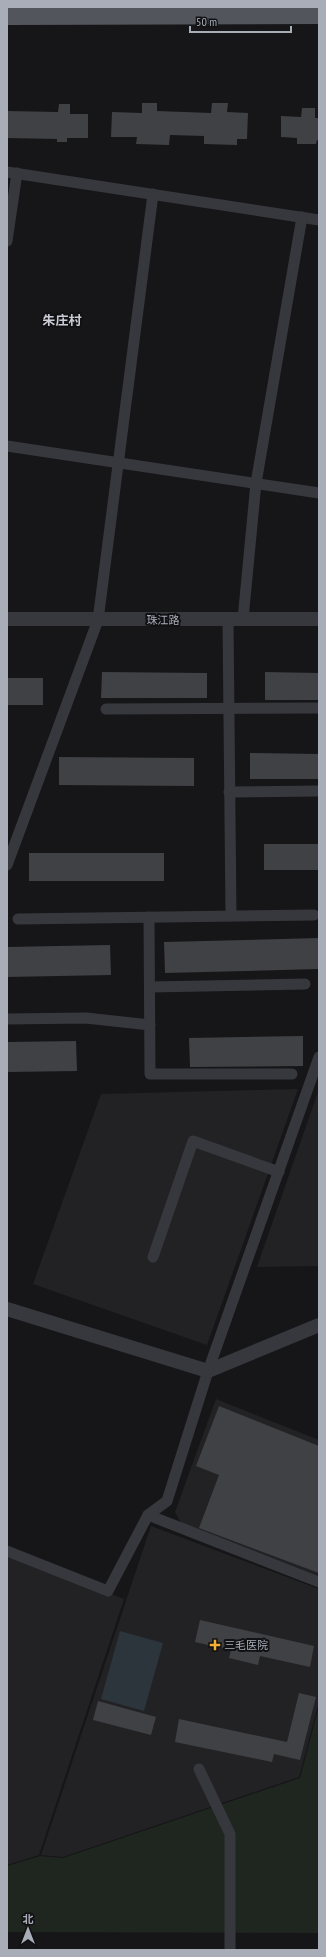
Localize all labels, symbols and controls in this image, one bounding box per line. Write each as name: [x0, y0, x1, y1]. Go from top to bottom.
scale bar: [190, 8, 291, 34]
text: 50 m: [196, 14, 217, 29]
district label: 朱庄村: [42, 312, 82, 329]
street label: 珠江路: [147, 613, 180, 627]
place label: 三毛医院: [224, 1638, 268, 1652]
marker: 三毛医院: [209, 1639, 221, 1651]
north arrow: [8, 1909, 48, 1949]
text: 北: [23, 1912, 34, 1926]

